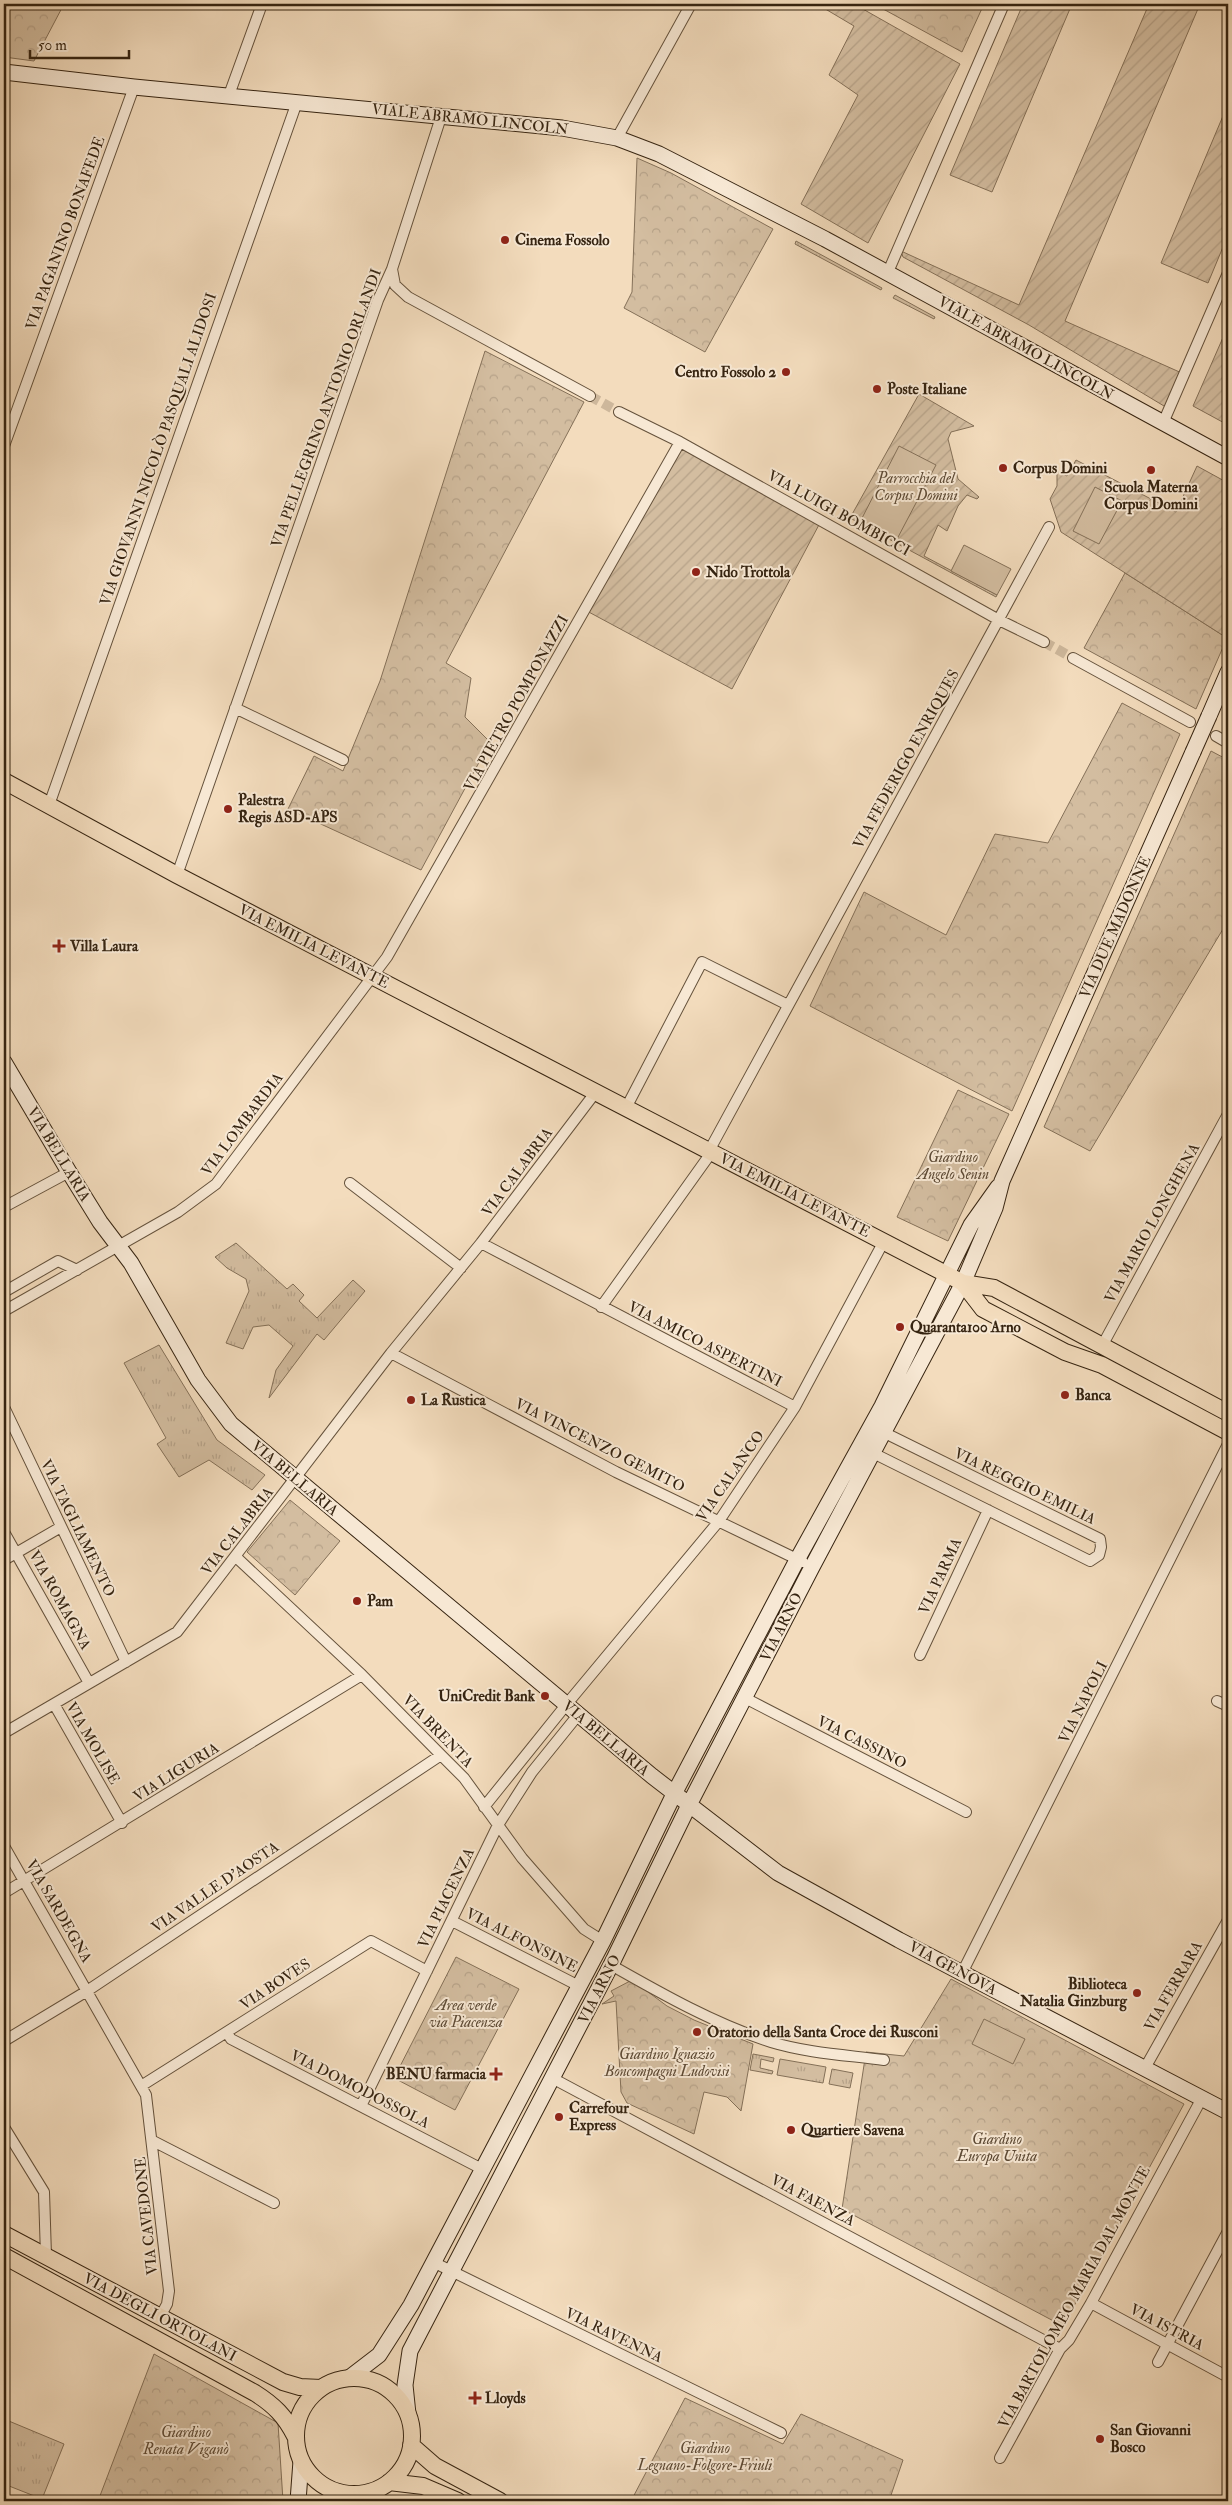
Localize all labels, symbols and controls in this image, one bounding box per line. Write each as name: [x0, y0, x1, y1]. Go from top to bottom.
scale bar: [30, 28, 129, 60]
text: 50 m: [38, 36, 67, 55]
street label: VIALE ABRAMO LINCOLN: [371, 100, 570, 139]
street label: VIA PAGANINO BONAFEDE: [22, 134, 109, 333]
place label: Cinema Fossolo: [515, 231, 610, 250]
marker: Cinema Fossolo: [499, 234, 511, 246]
street label: VIA PELLEGRINO ANTONIO ORLANDI: [267, 266, 386, 550]
street label: VIA GIOVANNI NICOLÒ PASQUALI ALIDOSI: [95, 290, 221, 608]
street label: VIALE ABRAMO LINCOLN: [935, 292, 1117, 405]
place label: Centro Fossolo 2: [675, 363, 776, 382]
marker: Centro Fossolo 2: [780, 366, 792, 378]
place label: Poste Italiane: [887, 380, 968, 399]
marker: Poste Italiane: [871, 383, 883, 395]
place label: Corpus Domini: [1013, 459, 1107, 479]
marker: Corpus Domini: [997, 462, 1009, 474]
marker: Scuola Materna Corpus Domini: [1145, 464, 1157, 476]
street label: VIA LUIGI BOMBICCI: [764, 466, 914, 561]
park label: Parrocchia del Corpus Domini: [874, 469, 958, 505]
place label: Scuola Materna Corpus Domini: [1104, 478, 1199, 515]
place label: Nido Trottola: [705, 563, 791, 582]
marker: Nido Trottola: [690, 566, 702, 578]
street label: VIA PIETRO POMPONAZZI: [460, 612, 573, 795]
street label: VIA FEDERIGO ENRIQUES: [849, 666, 964, 852]
place label: Palestra Regis ASD-APS: [238, 791, 338, 828]
marker: Palestra Regis ASD-APS: [222, 803, 234, 815]
street label: VIA DUE MADONNE: [1075, 853, 1155, 1001]
street label: VIA EMILIA LEVANTE: [235, 900, 393, 993]
place label: Villa Laura: [69, 937, 139, 956]
marker: Villa Laura: [52, 939, 66, 953]
street label: VIA LOMBARDIA: [197, 1069, 288, 1180]
street label: VIA BELLARIA: [23, 1103, 95, 1206]
street label: VIA CALABRIA: [478, 1124, 557, 1221]
street label: VIA MARIO LONGHENA: [1101, 1140, 1205, 1306]
park label: Giardino Angelo Senin: [915, 1148, 989, 1184]
street label: VIA EMILIA LEVANTE: [716, 1149, 874, 1242]
street label: VIA AMICO ASPERTINI: [625, 1297, 785, 1392]
place label: Quaranta100 Arno: [910, 1318, 1022, 1337]
marker: Quaranta100 Arno: [894, 1321, 906, 1333]
place label: Banca: [1075, 1386, 1112, 1405]
marker: Banca: [1059, 1389, 1071, 1401]
place label: La Rustica: [421, 1391, 487, 1410]
marker: La Rustica: [405, 1394, 417, 1406]
street label: VIA VINCENZO GEMITO: [512, 1394, 688, 1497]
street label: VIA CALANCO: [692, 1427, 769, 1526]
street label: VIA BELLARIA: [247, 1436, 342, 1521]
street label: VIA REGGIO EMILIA: [951, 1444, 1099, 1529]
street label: VIA TAGLIAMENTO: [36, 1456, 119, 1600]
street label: VIA CALABRIA: [197, 1483, 278, 1579]
street label: VIA PARMA: [915, 1535, 967, 1617]
street label: VIA ROMAGNA: [24, 1547, 95, 1654]
street label: VIA ARNO: [756, 1589, 807, 1665]
place label: Pam: [367, 1592, 394, 1611]
marker: Pam: [351, 1595, 363, 1607]
street label: VIA NAPOLI: [1055, 1658, 1112, 1747]
place label: UniCredit Bank: [438, 1687, 536, 1706]
marker: UniCredit Bank: [539, 1690, 551, 1702]
street label: VIA BRENTA: [398, 1691, 478, 1772]
street label: VIA BELLARIA: [558, 1696, 653, 1781]
street label: VIA MOLISE: [61, 1699, 124, 1788]
street label: VIA CASSINO: [814, 1712, 910, 1773]
street label: VIA LIGURIA: [130, 1738, 223, 1806]
street label: VIA VALLE D'AOSTA: [148, 1837, 283, 1937]
street label: VIA PIACENZA: [414, 1844, 479, 1952]
street label: VIA SARDEGNA: [21, 1856, 96, 1967]
street label: VIA ALFONSINE: [463, 1904, 581, 1977]
street label: VIA GENOVA: [905, 1937, 1001, 2000]
street label: VIA FERRARA: [1140, 1937, 1207, 2035]
street label: VIA ARNO: [574, 1951, 625, 2027]
street label: VIA BOVES: [236, 1955, 314, 2014]
place label: Biblioteca Natalia Ginzburg: [1019, 1975, 1128, 2012]
marker: Biblioteca Natalia Ginzburg: [1131, 1987, 1143, 1999]
park label: Area verde via Piacenza: [429, 1996, 503, 2032]
place label: Oratorio della Santa Croce dei Rusconi: [707, 2023, 938, 2042]
marker: Oratorio della Santa Croce dei Rusconi: [691, 2026, 703, 2038]
park label: Giardino Ignazio Boncompagni Ludovisi: [603, 2045, 730, 2081]
street label: VIA DOMODOSSOLA: [287, 2046, 433, 2133]
place label: BENU farmacia: [386, 2065, 487, 2084]
marker: BENU farmacia: [490, 2068, 502, 2080]
place label: Carrefour Express: [569, 2099, 629, 2136]
marker: Carrefour Express: [553, 2111, 565, 2123]
place label: Quartiere Savena: [801, 2121, 905, 2140]
marker: Quartiere Savena: [785, 2124, 797, 2136]
park label: Giardino Europa Unita: [956, 2130, 1037, 2166]
street label: VIA CAVEDONE: [131, 2156, 162, 2276]
street label: VIA BARTOLOMEO MARIA DAL MONTE: [994, 2163, 1155, 2432]
street label: VIA FAENZA: [767, 2170, 859, 2231]
street label: VIA DEGLI ORTOLANI: [80, 2269, 240, 2366]
street label: VIA ISTRIA: [1126, 2300, 1207, 2355]
street label: VIA RAVENNA: [562, 2304, 666, 2367]
place label: Lloyds: [485, 2389, 526, 2409]
marker: Lloyds: [469, 2392, 481, 2404]
place label: San Giovanni Bosco: [1110, 2421, 1191, 2457]
park label: Giardino Renata Viganò: [142, 2423, 229, 2459]
marker: San Giovanni Bosco: [1094, 2433, 1106, 2445]
park label: Giardino Legnano-Folgore-Friuli: [637, 2439, 772, 2475]

